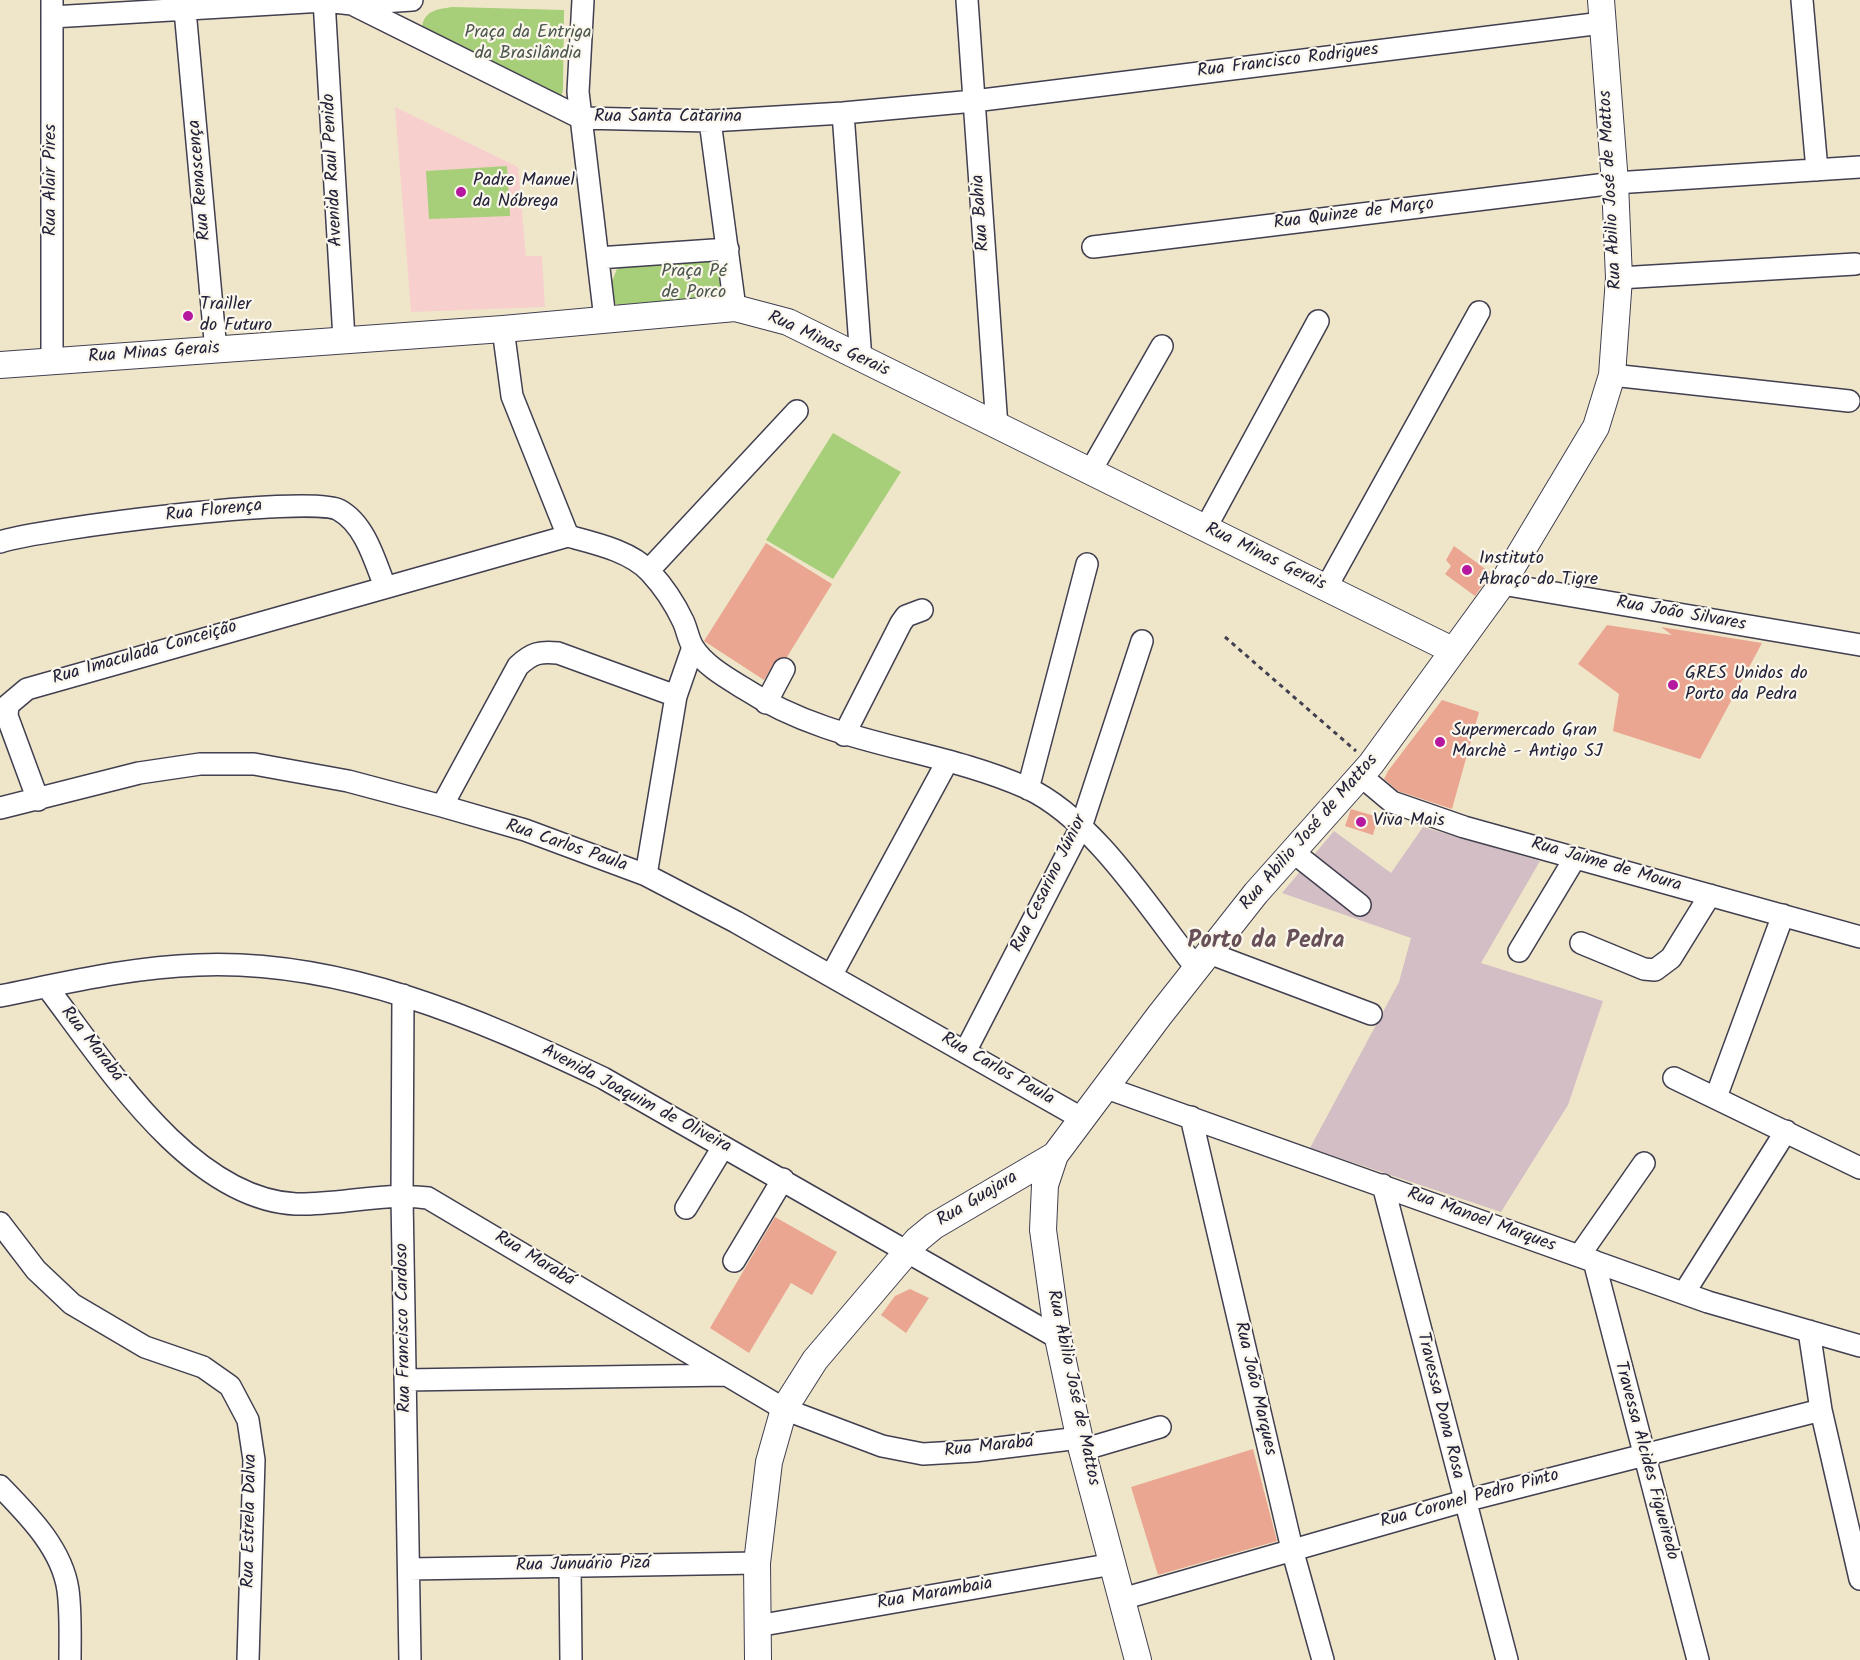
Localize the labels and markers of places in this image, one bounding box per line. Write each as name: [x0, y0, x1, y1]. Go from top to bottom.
place label: Padre Manuel da Nóbrega: [473, 171, 575, 213]
marker: Padre Manuel da Nóbrega: [454, 185, 468, 199]
place label: Trailler do Futuro: [200, 295, 272, 338]
marker: Trailler do Futuro: [181, 309, 195, 323]
place label: Instituto Abraço do Tigre: [1479, 549, 1598, 592]
marker: Instituto Abraço do Tigre: [1460, 563, 1474, 577]
place label: GRES Unidos do Porto da Pedra: [1685, 664, 1808, 706]
marker: GRES Unidos do Porto da Pedra: [1666, 678, 1680, 692]
place label: Supermercado Gran Marchè - Antigo SJ: [1452, 721, 1603, 764]
marker: Supermercado Gran Marchè - Antigo SJ: [1433, 735, 1447, 749]
place label: Viva Mais: [1373, 811, 1445, 833]
marker: Viva Mais: [1354, 815, 1368, 829]

